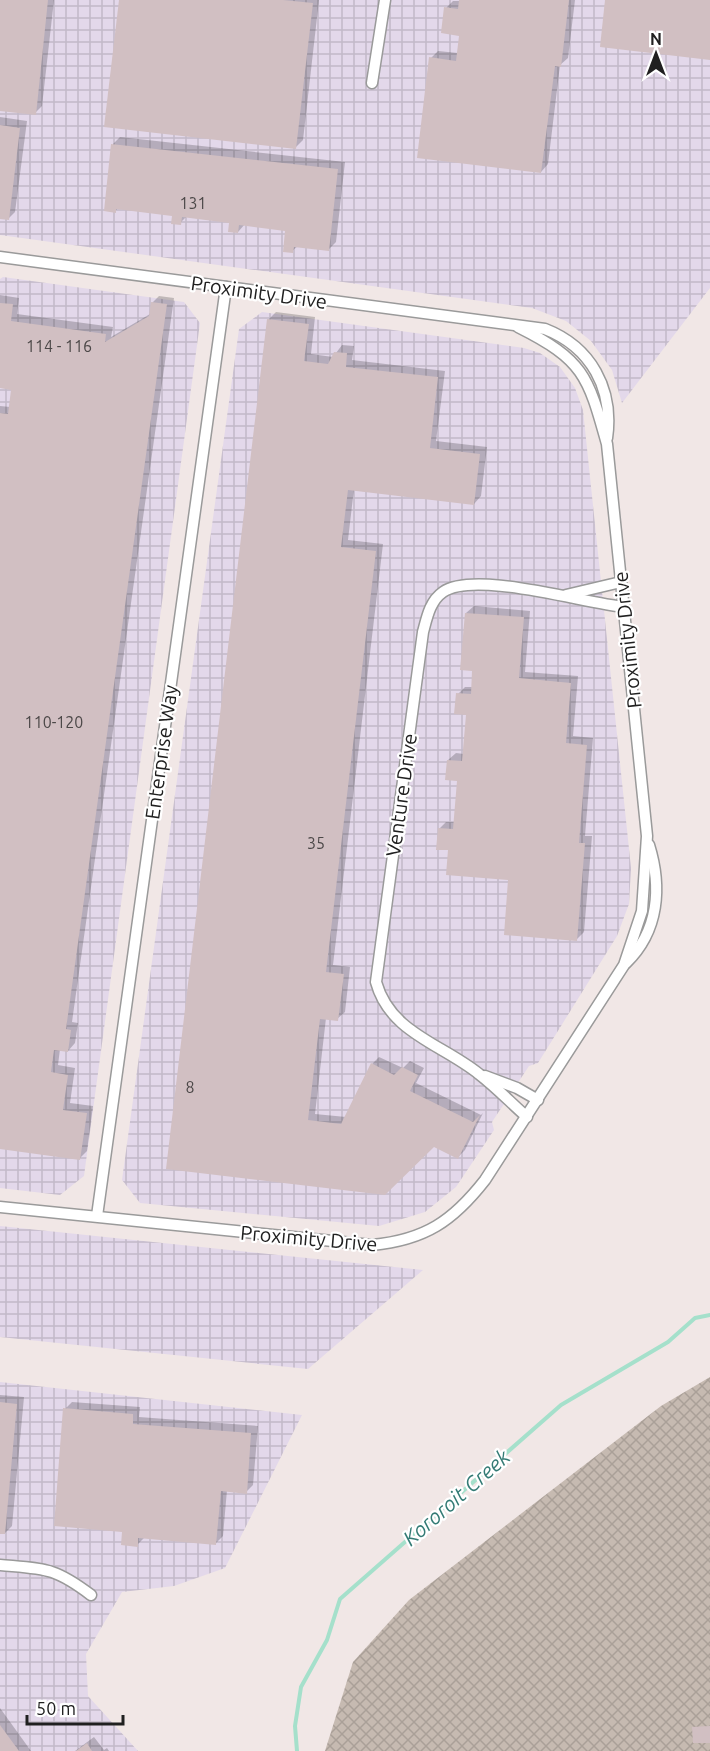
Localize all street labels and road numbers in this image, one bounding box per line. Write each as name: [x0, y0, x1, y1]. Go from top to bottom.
street label: Proximity Drive: [189, 271, 329, 313]
street label: Proximity Drive: [608, 570, 646, 710]
street label: Enterprise Way: [140, 683, 182, 821]
street label: Venture Drive: [381, 732, 421, 858]
street label: Proximity Drive: [240, 1221, 378, 1255]

